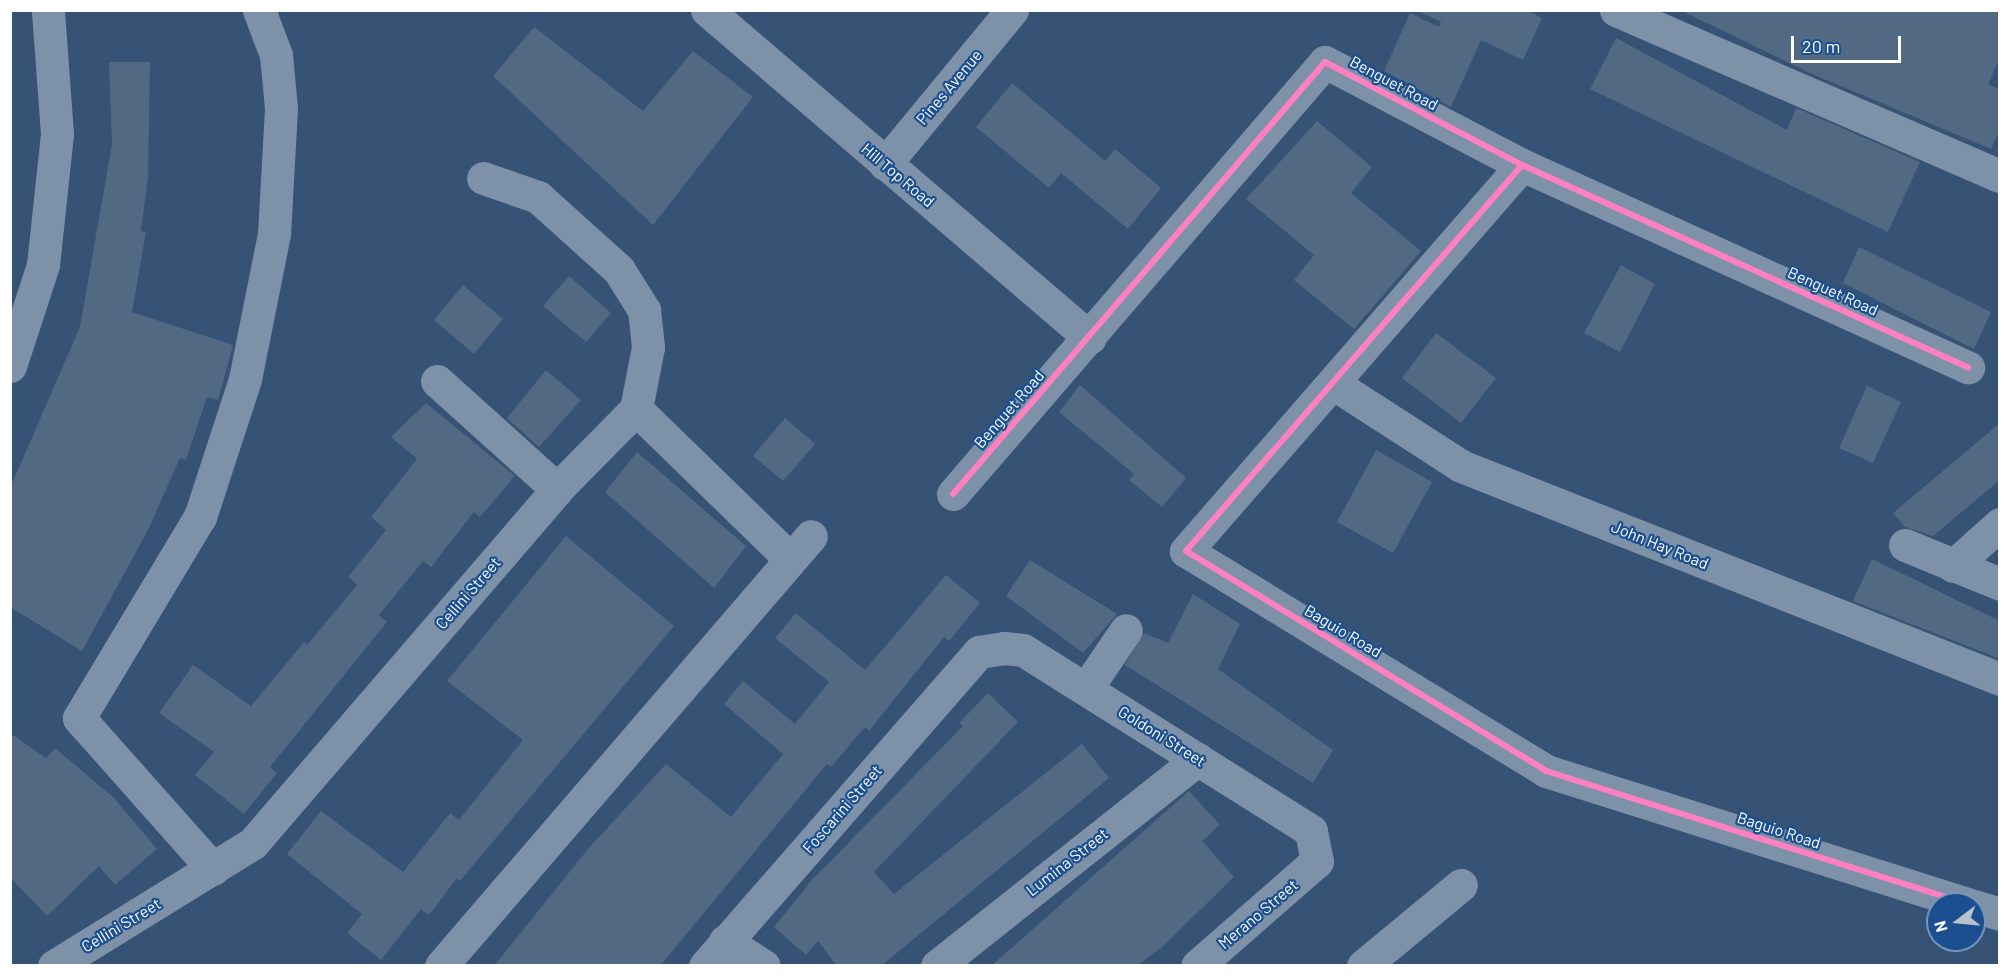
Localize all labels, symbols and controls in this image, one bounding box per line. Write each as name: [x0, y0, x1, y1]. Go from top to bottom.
scale bar: [1794, 24, 1904, 62]
text: 20 m: [1802, 35, 1840, 57]
street label: Pines Avenue: [912, 46, 986, 128]
street label: Benguet Road: [1347, 52, 1441, 114]
street label: Hill Top Road: [858, 139, 938, 211]
street label: Benguet Road: [1785, 262, 1881, 320]
street label: Benguet Road: [970, 366, 1048, 452]
street label: John Hay Road: [1609, 517, 1711, 573]
street label: Cellini Street: [431, 553, 505, 633]
street label: Baguio Road: [1301, 600, 1385, 662]
street label: Goldoni Street: [1115, 702, 1209, 770]
street label: Foscarini Street: [798, 761, 886, 857]
street label: Baguio Road: [1735, 807, 1823, 853]
street label: Lumina Street: [1022, 824, 1112, 900]
street label: Merano Street: [1214, 875, 1302, 953]
north arrow: [1926, 892, 1986, 952]
street label: Cellini Street: [78, 894, 164, 956]
text: N: [1930, 919, 1951, 934]

